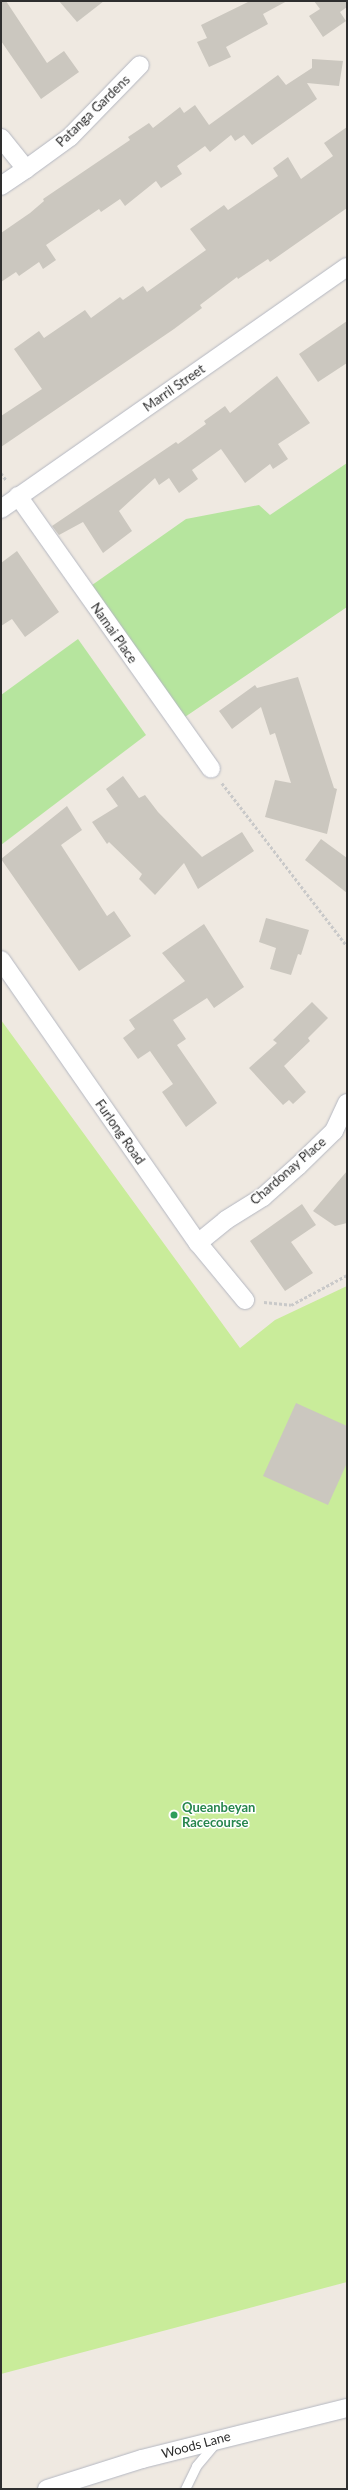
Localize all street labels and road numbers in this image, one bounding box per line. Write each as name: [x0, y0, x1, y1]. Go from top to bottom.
street label: Patanga Gardens: [53, 72, 133, 150]
street label: Marril Street: [140, 361, 208, 415]
street label: Namai Place: [88, 600, 140, 666]
street label: Furlong Road: [92, 1097, 148, 1167]
street label: Chardonay Place: [247, 1134, 329, 1208]
street label: Woods Lane: [160, 2428, 232, 2462]

